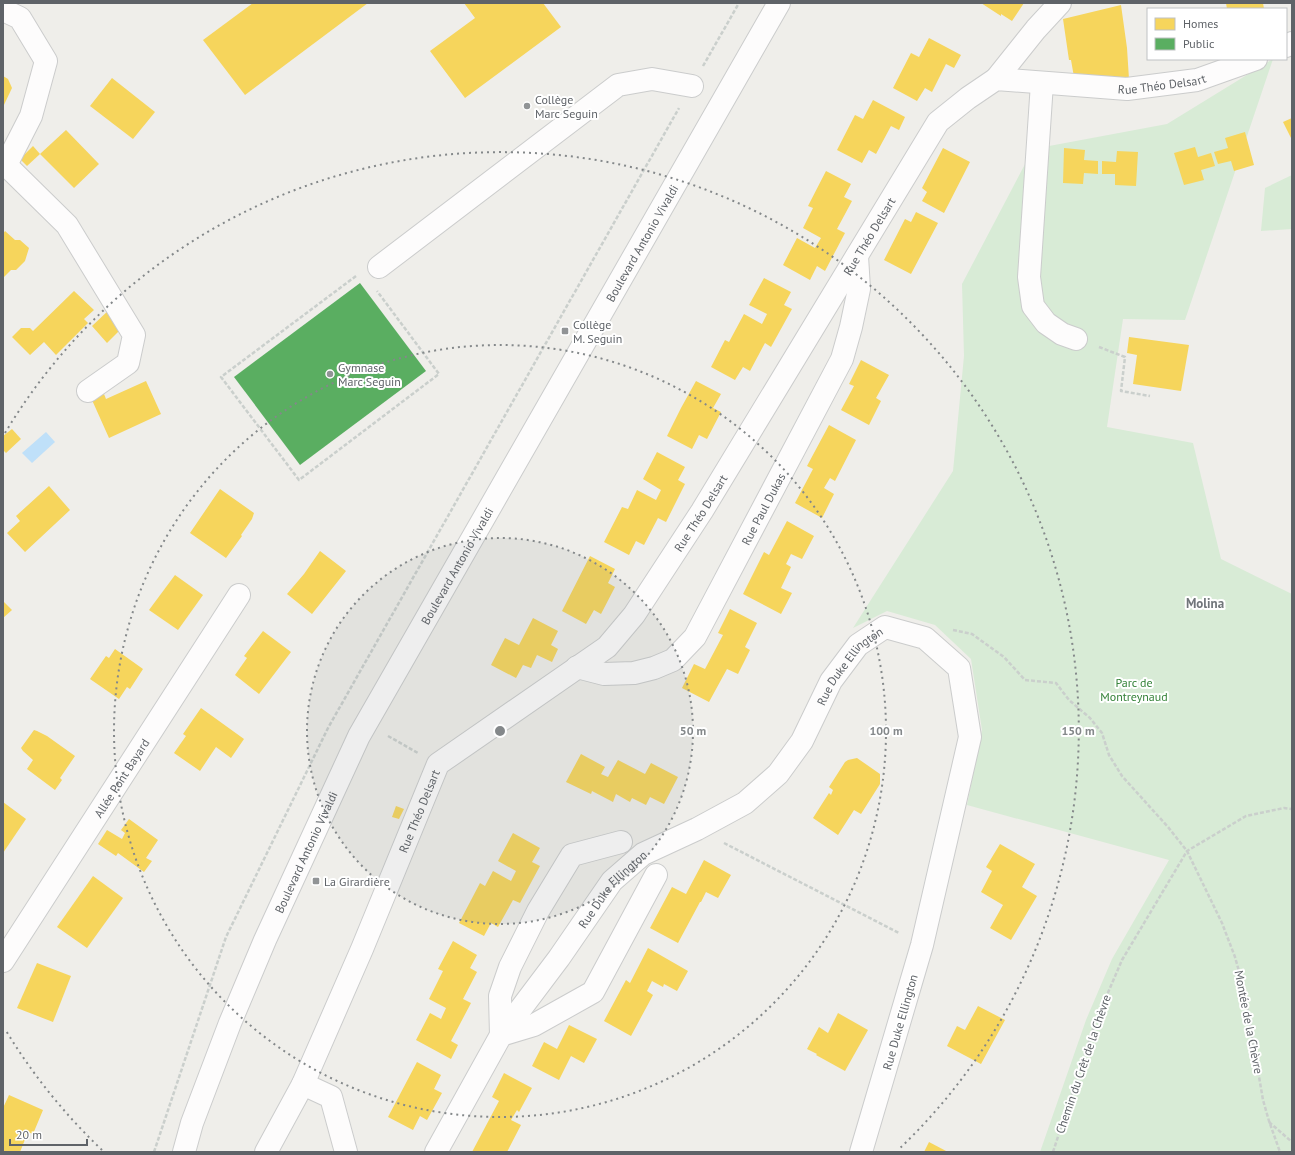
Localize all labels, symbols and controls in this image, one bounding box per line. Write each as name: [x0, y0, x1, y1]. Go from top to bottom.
legend: [1147, 8, 1287, 60]
text: Homes: [1183, 16, 1218, 31]
text: Public: [1183, 36, 1215, 51]
street label: Rue Théo Delsart: [1117, 70, 1208, 97]
place label: Collège Marc Seguin: [535, 92, 598, 121]
marker: Collège Marc Seguin: [522, 101, 532, 111]
street label: Boulevard Antonio Vivaldi: [602, 182, 681, 304]
street label: Rue Théo Delsart: [839, 194, 898, 278]
place label: Collège M. Seguin: [573, 317, 622, 346]
marker: Collège M. Seguin: [560, 326, 570, 336]
place label: Gymnase Marc Seguin: [338, 360, 401, 389]
marker: Gymnase Marc Seguin: [325, 369, 335, 379]
street label: Rue Paul Dukas: [738, 470, 788, 547]
street label: Rue Théo Delsart: [670, 471, 730, 554]
street label: Boulevard Antonio Vivaldi: [417, 505, 496, 627]
district label: Molina: [1186, 595, 1224, 612]
street label: Rue Duke Ellington: [813, 623, 885, 708]
park label: Parc de Montreynaud: [1100, 675, 1168, 704]
text: 50 m: [680, 723, 706, 738]
text: 100 m: [869, 723, 903, 738]
text: 150 m: [1061, 723, 1095, 738]
centre of rings: [493, 724, 507, 738]
street label: Allée Pont Bayard: [90, 735, 152, 820]
street label: Rue Théo Delsart: [395, 767, 442, 855]
street label: Boulevard Antonio Vivaldi: [271, 789, 340, 915]
street label: Rue Duke Ellington: [574, 847, 650, 931]
place label: La Girardière: [324, 874, 390, 889]
marker: La Girardière: [311, 876, 321, 886]
street label: Montée de la Chèvre: [1232, 969, 1266, 1075]
street label: Rue Duke Ellington: [879, 973, 921, 1071]
street label: Chemin du Crêt de la Chèvre: [1052, 992, 1114, 1136]
scale bar: [10, 1121, 87, 1147]
text: 20 m: [16, 1127, 42, 1142]

